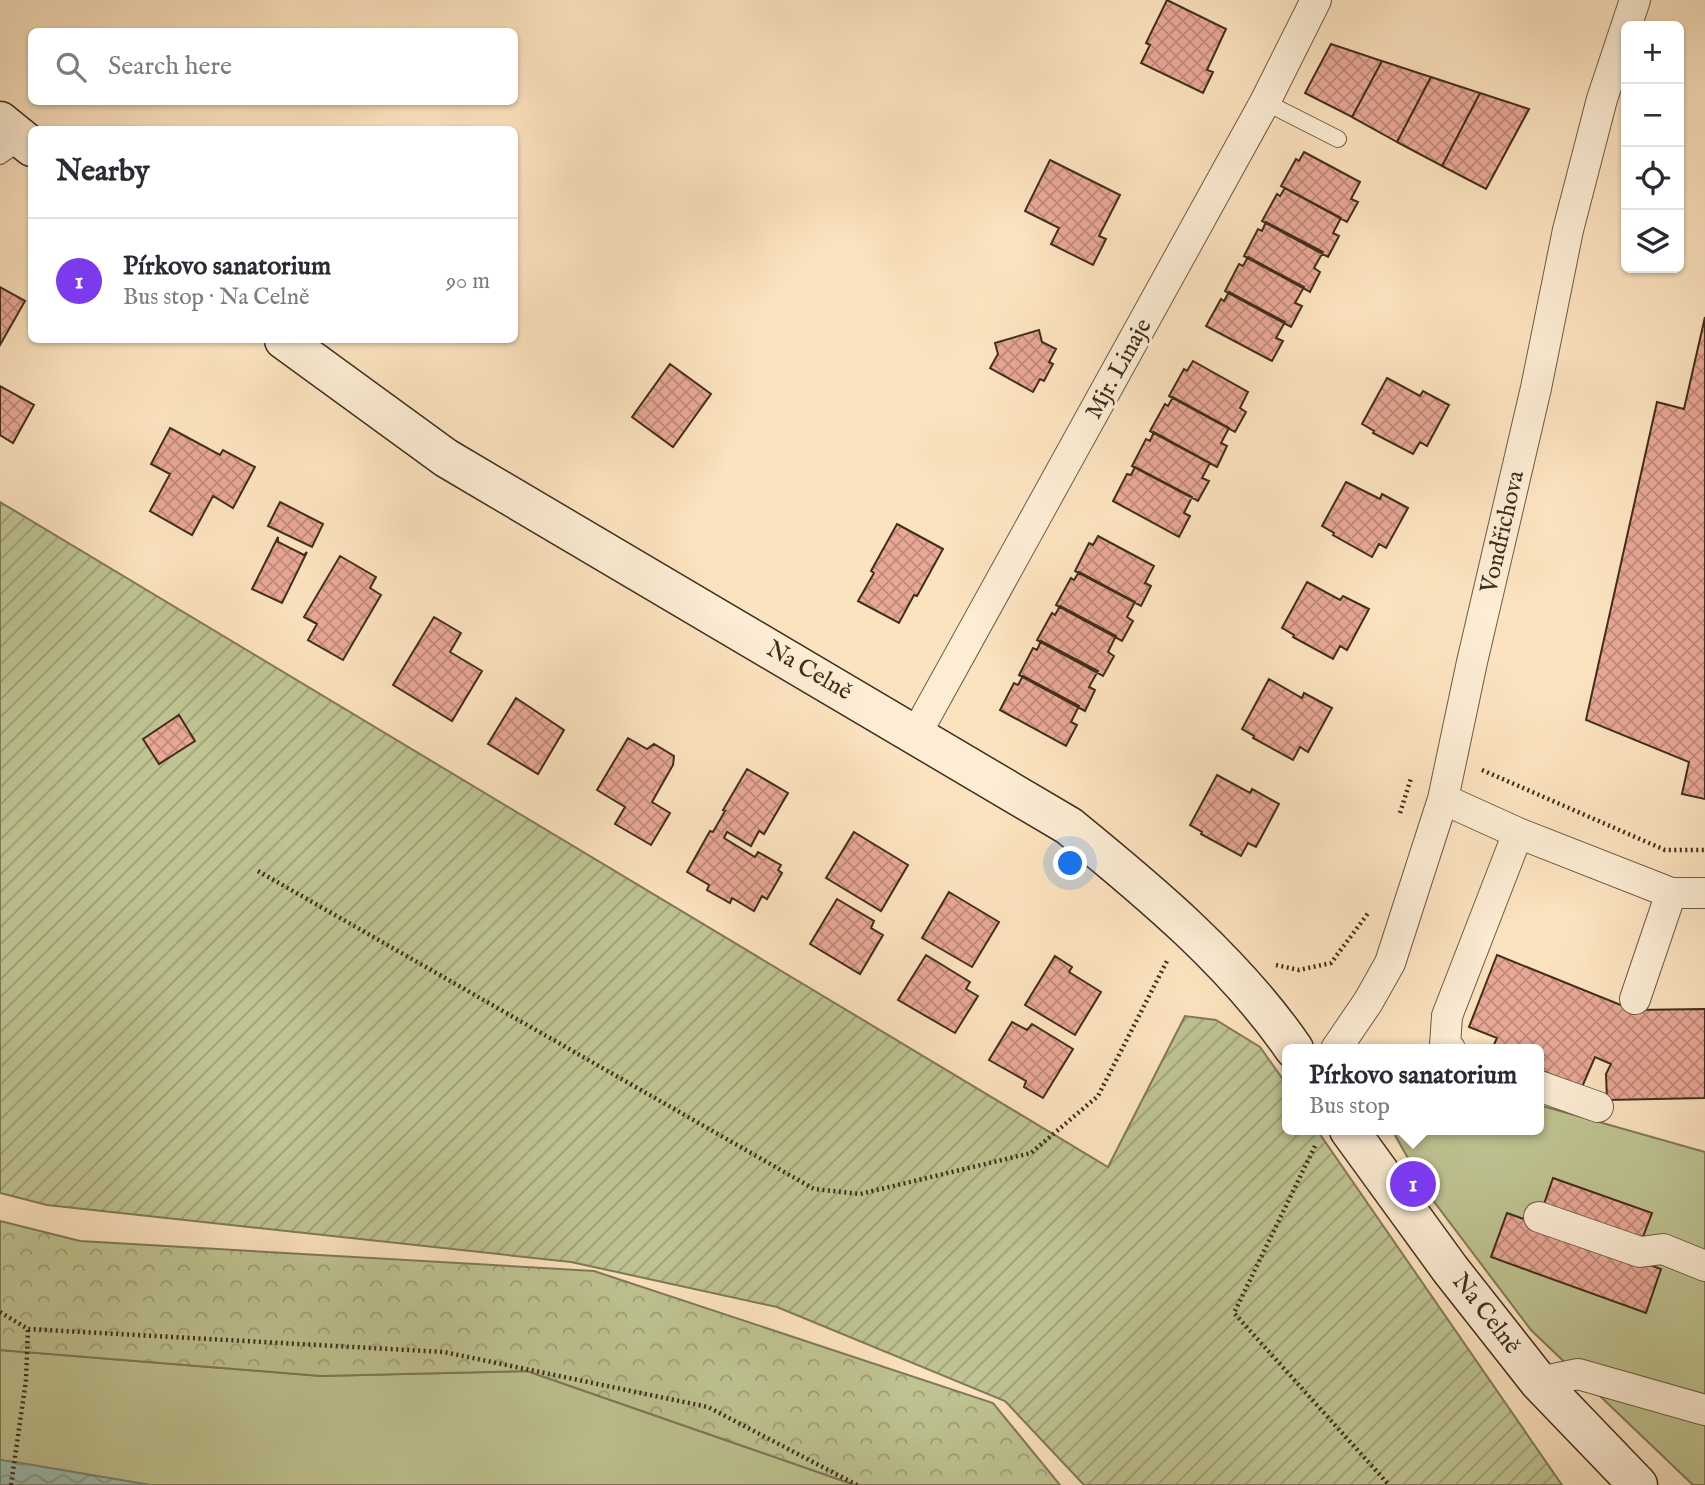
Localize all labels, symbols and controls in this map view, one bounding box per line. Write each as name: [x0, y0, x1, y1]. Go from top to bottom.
map controls: [1621, 21, 1684, 273]
button: +: [1621, 21, 1684, 84]
search box: [28, 28, 518, 105]
icon: search: [52, 48, 90, 86]
text: Search here: [108, 50, 232, 83]
button: −: [1621, 84, 1684, 147]
button: locate: [1621, 147, 1684, 210]
text: Nearby: [56, 153, 149, 191]
button: layers: [1621, 210, 1684, 273]
text: Pírkovo sanatorium: [123, 250, 331, 283]
text: 1: [75, 267, 83, 296]
text: 90 m: [446, 267, 490, 296]
text: Bus stop · Na Celně: [123, 283, 309, 312]
street label: Mjr. Linaje: [1079, 313, 1159, 425]
street label: Vondřichova: [1474, 467, 1532, 597]
street label: Na Celně: [760, 634, 858, 708]
your location: [1053, 846, 1087, 880]
popup: [1282, 1044, 1544, 1135]
text: Pírkovo sanatorium: [1309, 1059, 1517, 1092]
text: Bus stop: [1309, 1092, 1390, 1121]
pin: 1: [1390, 1158, 1436, 1210]
street label: Na Celně: [1445, 1267, 1527, 1361]

